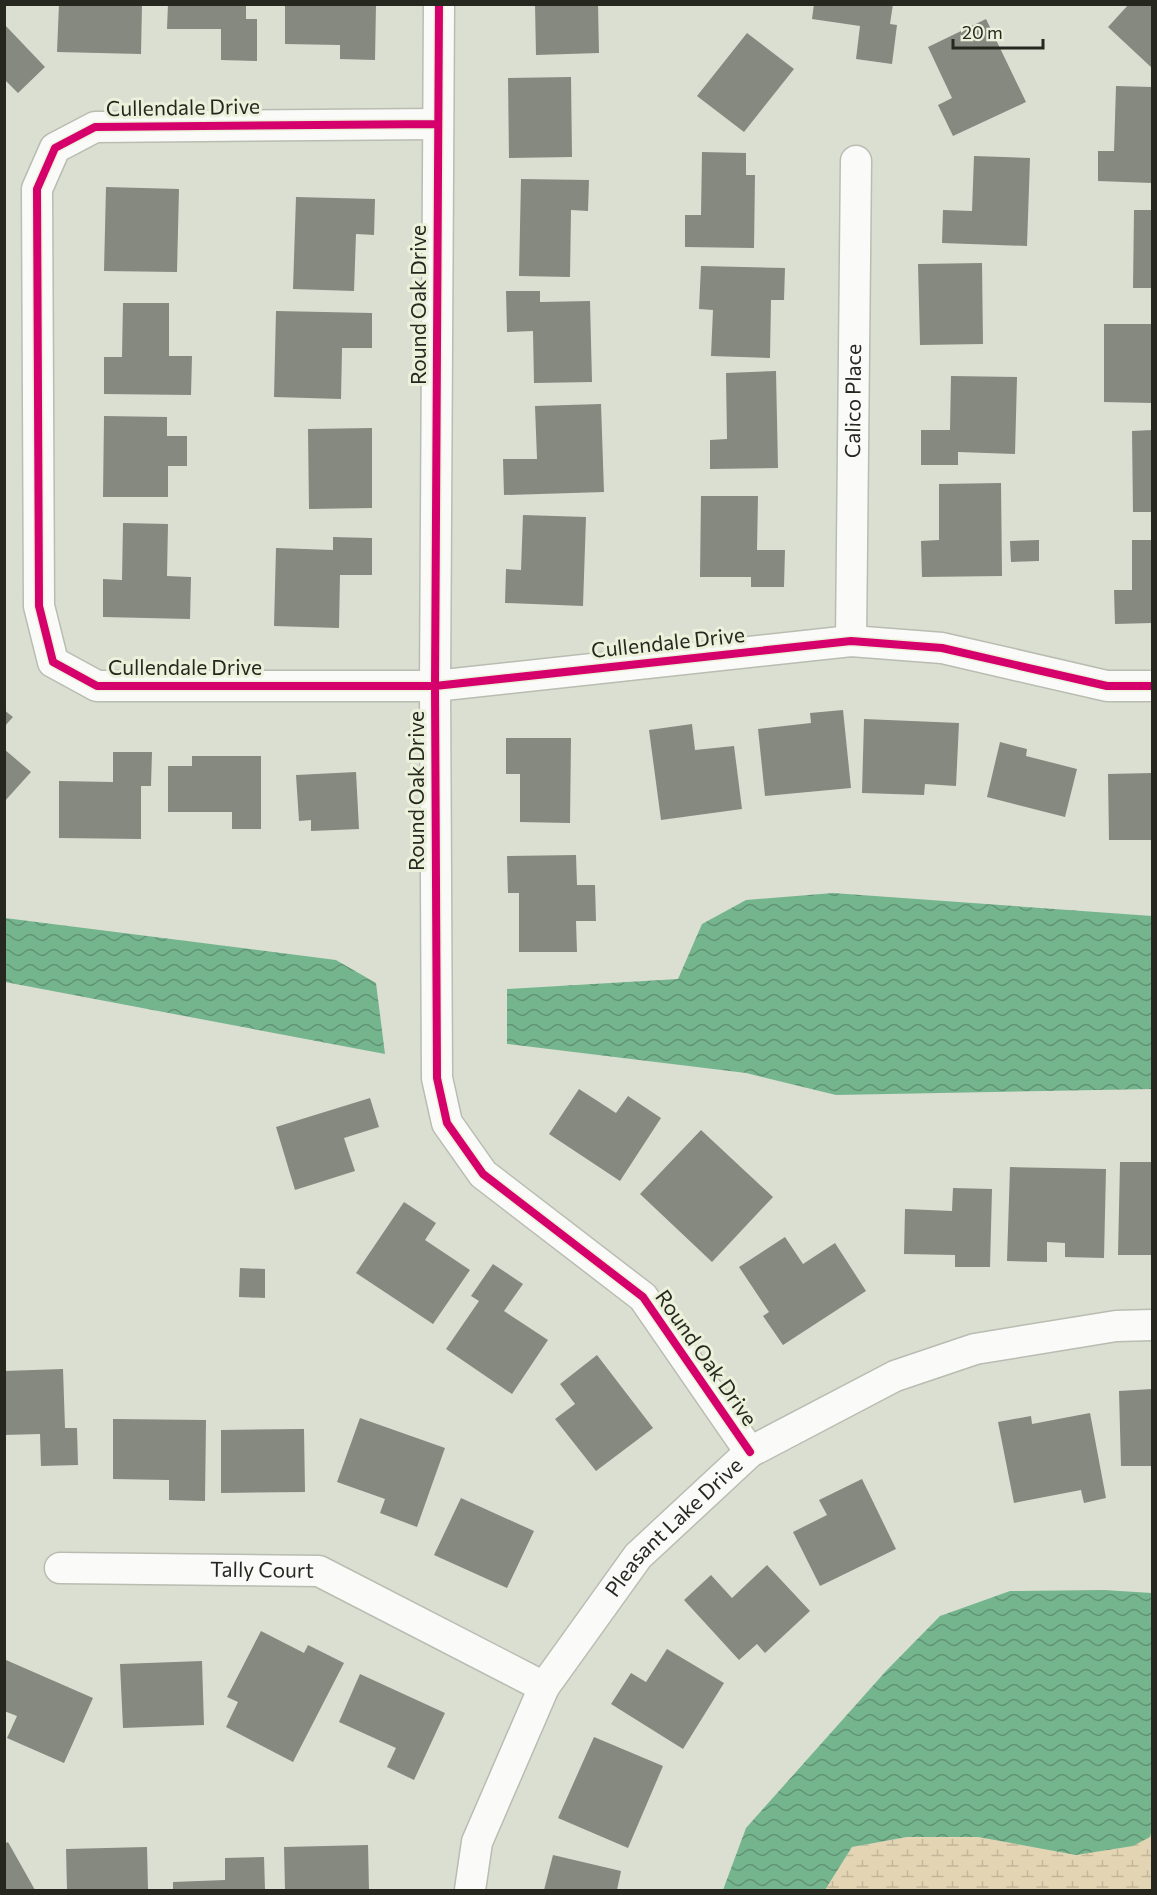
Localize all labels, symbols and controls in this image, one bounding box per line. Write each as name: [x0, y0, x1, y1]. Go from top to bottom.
scale bar: [953, 12, 1043, 50]
text: 20 m: [962, 21, 1003, 43]
street label: Cullendale Drive: [106, 93, 260, 120]
street label: Round Oak Drive: [405, 225, 430, 385]
street label: Calico Place: [839, 344, 865, 458]
street label: Cullendale Drive: [590, 621, 746, 662]
street label: Cullendale Drive: [108, 654, 262, 679]
street label: Round Oak Drive: [403, 711, 428, 871]
street label: Round Oak Drive: [651, 1284, 763, 1430]
street label: Pleasant Lake Drive: [599, 1452, 747, 1601]
street label: Tally Court: [210, 1556, 314, 1582]

